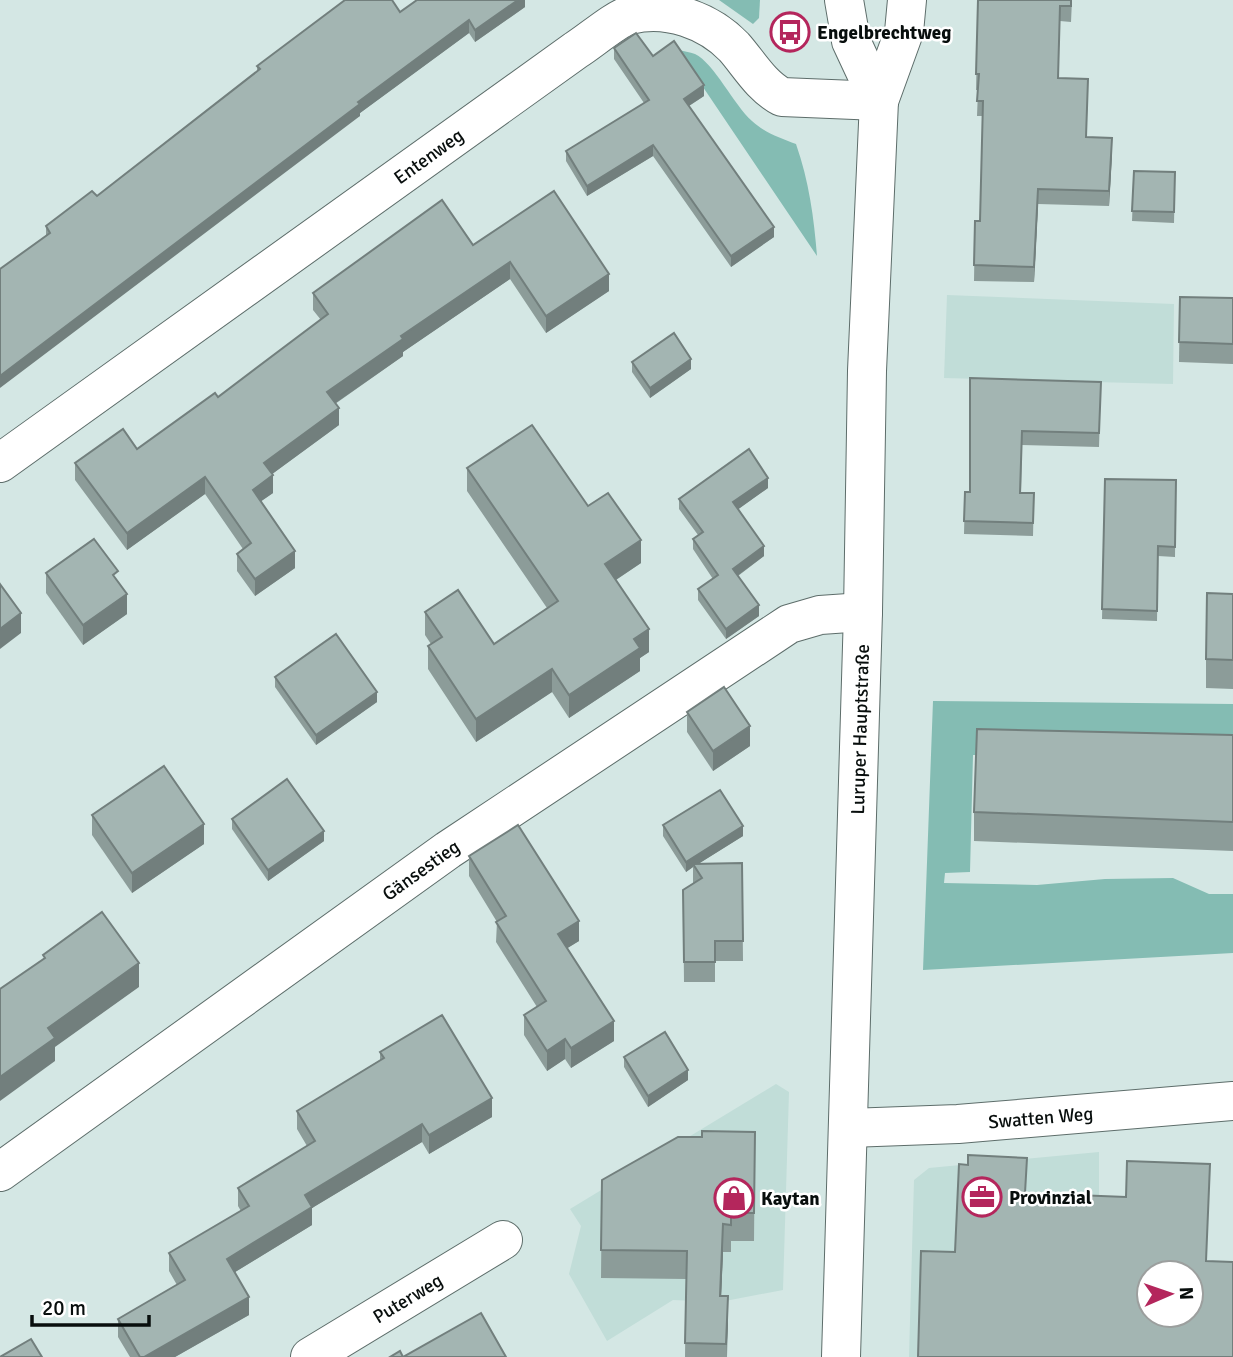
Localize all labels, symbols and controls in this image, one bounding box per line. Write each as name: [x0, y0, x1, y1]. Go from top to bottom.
bus stop icon: Engelbrechtweg: [769, 11, 811, 53]
place label: Engelbrechtweg: [817, 21, 951, 45]
street label: Entenweg: [389, 124, 468, 190]
street label: Luruper Hauptstraße: [846, 644, 875, 815]
street label: Gänsestieg: [378, 835, 465, 906]
street label: Swatten Weg: [987, 1102, 1094, 1134]
office icon: Provinzial: [961, 1176, 1003, 1218]
shop icon: Kaytan: [713, 1177, 755, 1219]
place label: Provinzial: [1009, 1186, 1092, 1210]
place label: Kaytan: [761, 1187, 820, 1211]
north arrow: [1135, 1259, 1205, 1329]
street label: Puterweg: [369, 1268, 447, 1329]
scale bar: [32, 1284, 149, 1328]
text: N: [1174, 1286, 1198, 1300]
text: 20 m: [42, 1295, 86, 1321]

